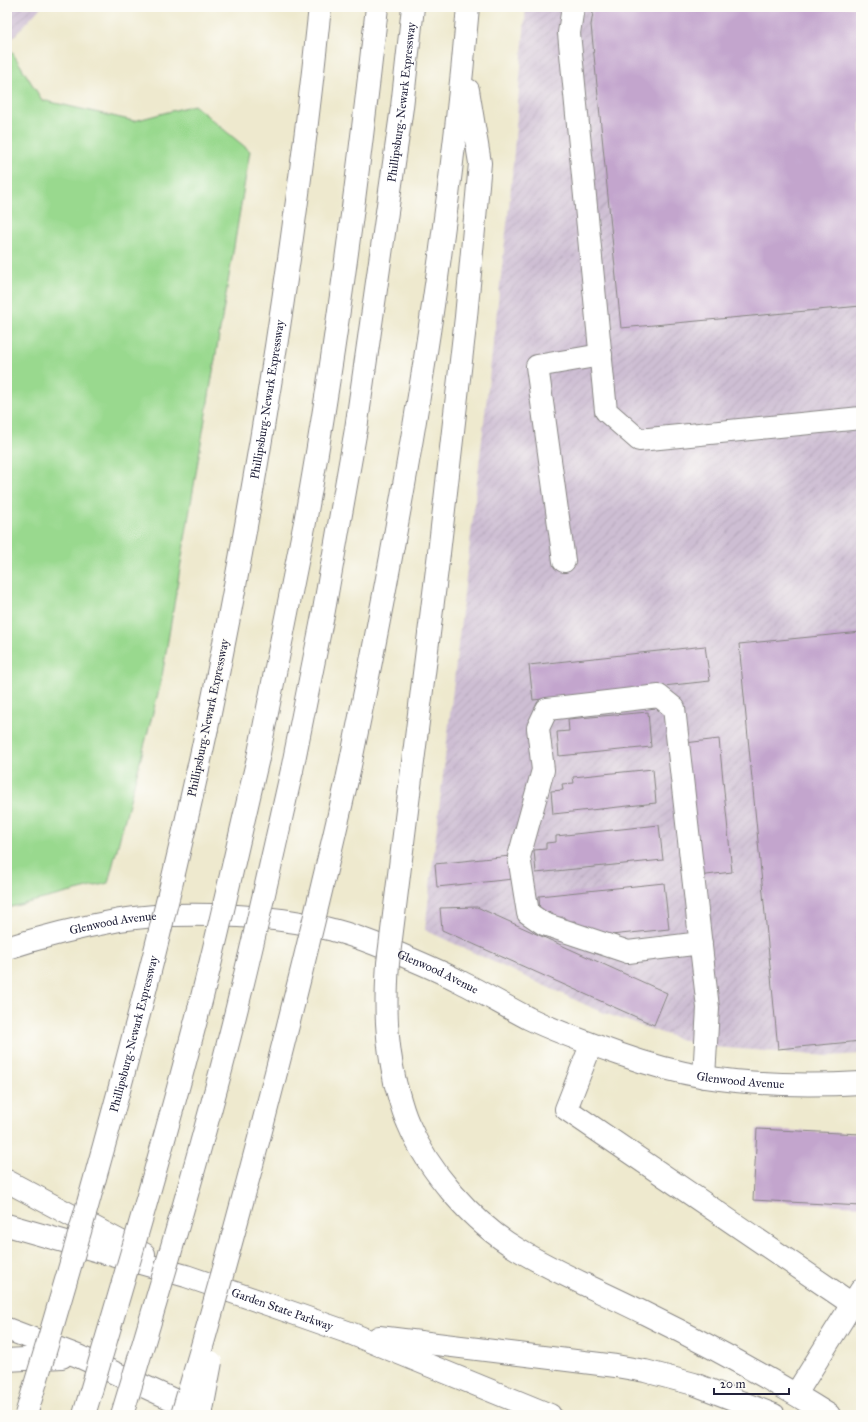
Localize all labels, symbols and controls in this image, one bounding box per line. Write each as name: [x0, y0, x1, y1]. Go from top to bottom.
street label: Phillipsburg-Newark Expressway: [384, 21, 418, 183]
street label: Phillipsburg-Newark Expressway: [247, 318, 287, 480]
street label: Phillipsburg-Newark Expressway: [184, 637, 233, 798]
street label: Glenwood Avenue: [68, 909, 157, 937]
street label: Glenwood Avenue: [395, 947, 481, 997]
street label: Phillipsburg-Newark Expressway: [107, 954, 161, 1114]
street label: Glenwood Avenue: [695, 1069, 785, 1091]
street label: Garden State Parkway: [230, 1285, 335, 1334]
scale bar: [714, 1370, 789, 1396]
text: 20 m: [720, 1377, 746, 1391]

